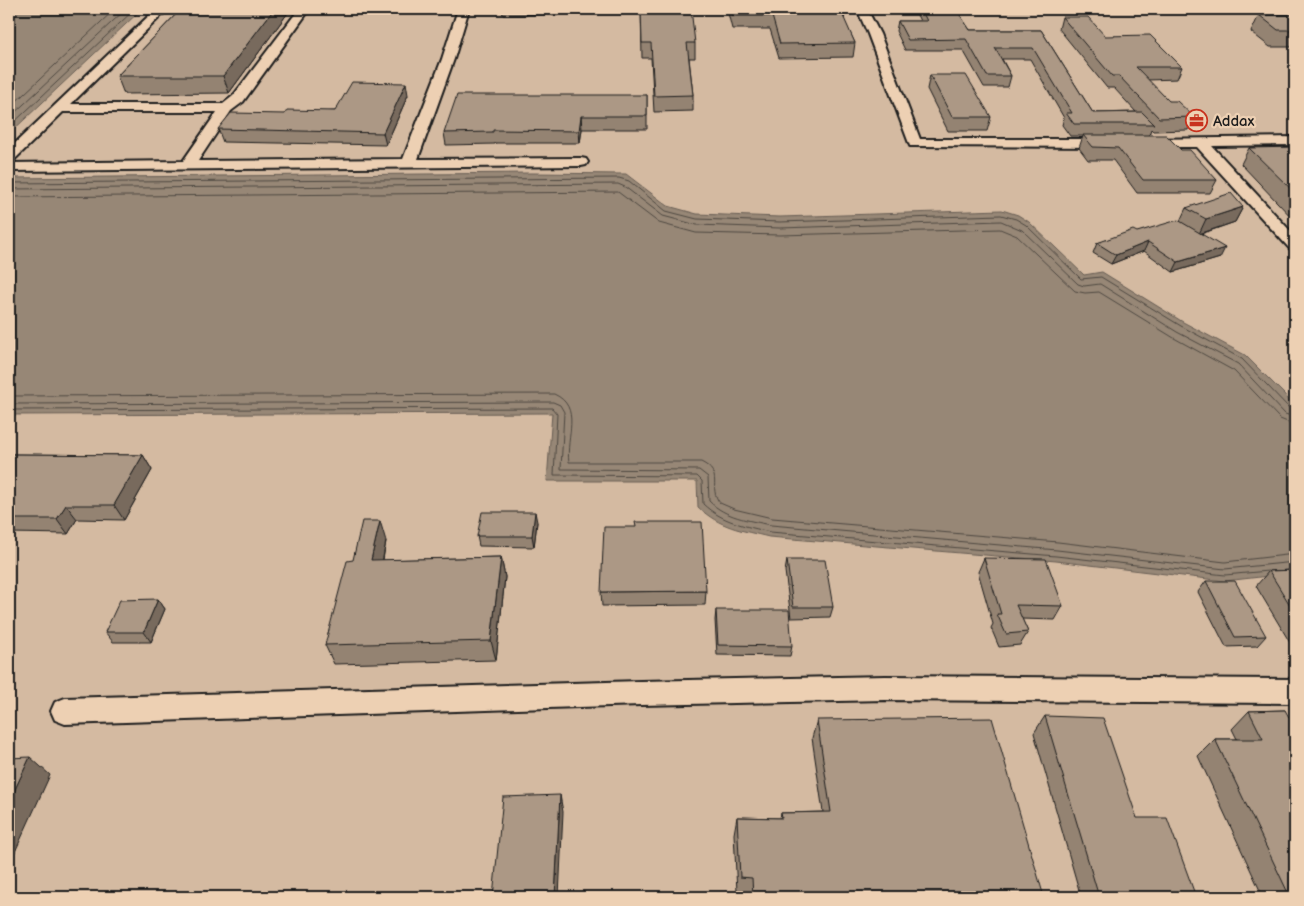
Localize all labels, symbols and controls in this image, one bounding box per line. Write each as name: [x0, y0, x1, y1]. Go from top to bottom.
office icon: Addax: [1185, 109, 1209, 133]
place label: Addax: [1213, 112, 1255, 131]

